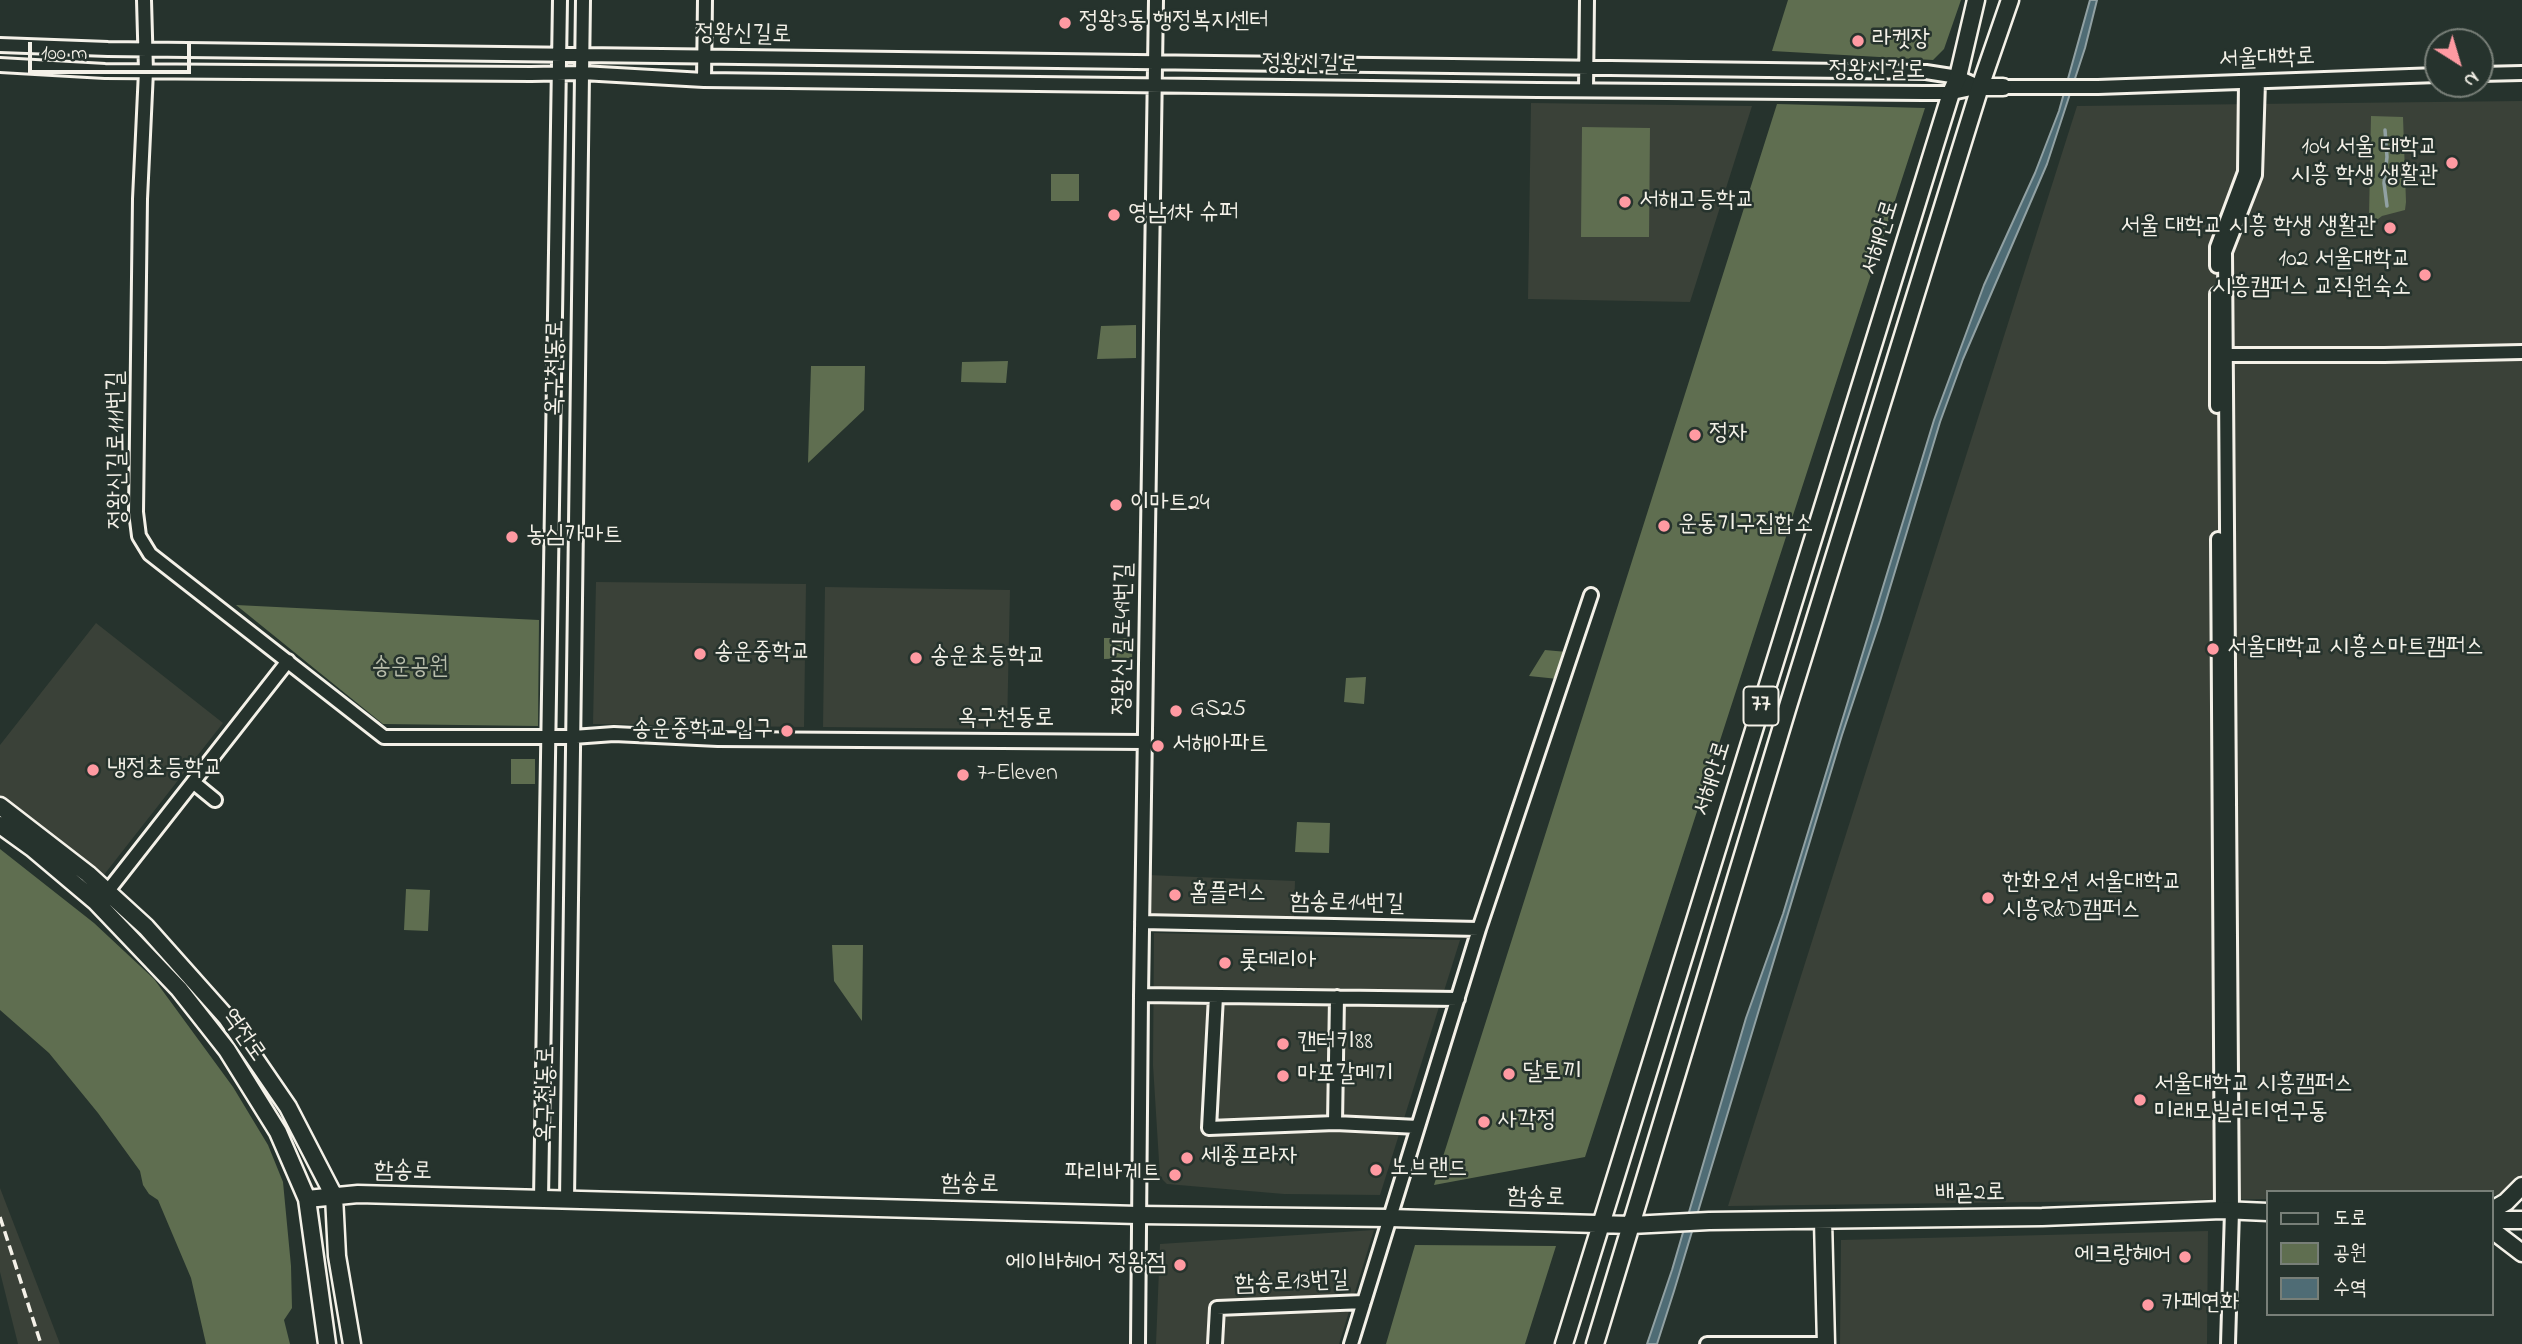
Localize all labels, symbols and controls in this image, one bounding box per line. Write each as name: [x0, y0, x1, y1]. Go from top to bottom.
place label: 정왕3동 행정복지센터: [1079, 9, 1269, 37]
marker: 정왕3동 행정복지센터: [1057, 15, 1073, 31]
street label: 정왕신길로: [694, 21, 792, 51]
place label: 라켓장: [1872, 27, 1930, 55]
scale bar: [32, 28, 194, 72]
north arrow: [2424, 28, 2494, 98]
marker: 라켓장: [1850, 33, 1866, 49]
text: 100 m: [41, 39, 87, 69]
street label: 서울대학로: [2218, 44, 2316, 76]
street label: 정왕신길로: [1261, 51, 1359, 81]
street label: 정왕신길로: [1829, 58, 1925, 86]
text: N: [2457, 64, 2484, 93]
place label: 104 서울 대학교 시흥 학생 생활관: [2291, 135, 2438, 191]
marker: 104 서울 대학교 시흥 학생 생활관: [2444, 155, 2460, 171]
place label: 서해고등학교: [1639, 188, 1755, 216]
marker: 서해고등학교: [1617, 194, 1633, 210]
street label: 서해안로: [1857, 197, 1907, 279]
place label: 영남1차 슈퍼: [1128, 201, 1238, 229]
marker: 영남1차 슈퍼: [1106, 207, 1122, 223]
place label: 서울 대학교 시흥 학생 생활관: [2120, 214, 2376, 242]
marker: 서울 대학교 시흥 학생 생활관: [2382, 220, 2398, 236]
place label: 102 서울대학교 시흥캠퍼스 교직원숙소: [2212, 247, 2411, 303]
marker: 102 서울대학교 시흥캠퍼스 교직원숙소: [2417, 267, 2433, 283]
street label: 옥구천동로: [542, 319, 572, 417]
street label: 정왕신길로111번길: [103, 371, 135, 529]
place label: 정자: [1709, 421, 1748, 449]
marker: 정자: [1687, 427, 1703, 443]
place label: 이마트24: [1130, 491, 1210, 519]
marker: 이마트24: [1108, 497, 1124, 513]
place label: 운동기구집합소: [1678, 512, 1813, 540]
marker: 운동기구집합소: [1656, 518, 1672, 534]
place label: 농심가마트: [526, 523, 623, 551]
marker: 농심가마트: [504, 529, 520, 545]
street label: 정왕신길로49번길: [1109, 563, 1141, 715]
place label: 서울대학교 시흥스마트캠퍼스: [2227, 635, 2484, 663]
place label: 송운중학교: [714, 640, 811, 668]
marker: 서울대학교 시흥스마트캠퍼스: [2205, 641, 2221, 657]
place label: 송운초등학교: [930, 644, 1046, 672]
marker: 송운중학교: [692, 646, 708, 662]
marker: 송운초등학교: [908, 650, 924, 666]
park label: 송운공원: [371, 655, 449, 683]
road number: 77: [1744, 686, 1778, 726]
place label: GS25: [1190, 697, 1246, 725]
marker: GS25: [1168, 703, 1184, 719]
street label: 옥구천동로: [958, 706, 1054, 734]
place label: 송운중학교 입구: [632, 717, 773, 745]
marker: 송운중학교 입구: [779, 723, 795, 739]
place label: 서해아파트: [1172, 732, 1269, 760]
marker: 서해아파트: [1150, 738, 1166, 754]
street label: 서해안로: [1689, 738, 1739, 820]
place label: 냉정초등학교: [107, 756, 223, 784]
place label: 7-Eleven: [977, 761, 1058, 789]
marker: 냉정초등학교: [85, 762, 101, 778]
marker: 7-Eleven: [955, 767, 971, 783]
place label: 한화오션 서울대학교 시흥R&D캠퍼스: [2002, 870, 2182, 926]
place label: 홈플러스: [1189, 881, 1266, 909]
marker: 홈플러스: [1167, 887, 1183, 903]
street label: 함송로14번길: [1290, 890, 1404, 920]
marker: 한화오션 서울대학교 시흥R&D캠퍼스: [1980, 890, 1996, 906]
place label: 롯데리아: [1239, 949, 1316, 977]
marker: 롯데리아: [1217, 955, 1233, 971]
street label: 역전로: [214, 1004, 270, 1068]
place label: 캔터키88: [1297, 1030, 1373, 1058]
marker: 캔터키88: [1275, 1036, 1291, 1052]
street label: 옥구천동로: [533, 1045, 563, 1143]
place label: 달토끼: [1523, 1060, 1581, 1088]
place label: 마포갈메기: [1297, 1062, 1394, 1090]
marker: 달토끼: [1501, 1066, 1517, 1082]
marker: 마포갈메기: [1275, 1068, 1291, 1084]
place label: 서울대학교 시흥캠퍼스 미래모빌리티연구동: [2154, 1072, 2353, 1128]
marker: 서울대학교 시흥캠퍼스 미래모빌리티연구동: [2132, 1092, 2148, 1108]
place label: 사각정: [1498, 1108, 1556, 1136]
marker: 사각정: [1476, 1114, 1492, 1130]
place label: 세종프라자: [1201, 1144, 1298, 1172]
marker: 세종프라자: [1179, 1150, 1195, 1166]
place label: 노브랜드: [1390, 1156, 1467, 1184]
street label: 함송로: [374, 1158, 432, 1188]
place label: 파리바게트: [1064, 1161, 1161, 1189]
marker: 노브랜드: [1368, 1162, 1384, 1178]
marker: 파리바게트: [1167, 1167, 1183, 1183]
street label: 함송로: [941, 1171, 999, 1201]
street label: 배곧2로: [1935, 1180, 2005, 1210]
street label: 함송로: [1507, 1184, 1565, 1214]
legend: [2266, 1190, 2494, 1316]
text: 도로: [2333, 1204, 2367, 1234]
text: 공원: [2333, 1239, 2367, 1269]
place label: 에크랑헤어: [2074, 1243, 2171, 1271]
marker: 에크랑헤어: [2177, 1249, 2193, 1265]
place label: 에이바헤어 정왕점: [1006, 1251, 1166, 1279]
marker: 에이바헤어 정왕점: [1172, 1257, 1188, 1273]
street label: 함송로13번길: [1234, 1268, 1350, 1300]
text: 수역: [2333, 1274, 2367, 1304]
place label: 카페연화: [2162, 1291, 2239, 1319]
marker: 카페연화: [2140, 1297, 2156, 1313]

